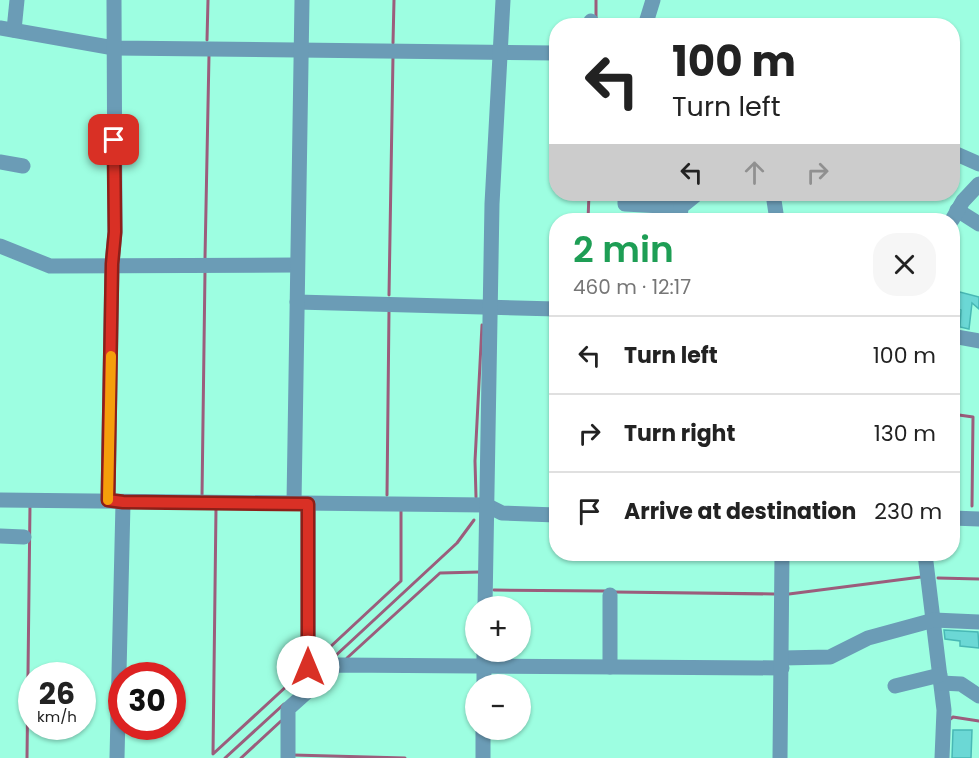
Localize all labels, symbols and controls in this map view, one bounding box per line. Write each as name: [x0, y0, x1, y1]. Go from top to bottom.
text: 100 m: [672, 32, 796, 91]
icon: left: [573, 42, 651, 120]
text: Turn left: [672, 88, 781, 125]
pin: [88, 114, 139, 165]
icon: arrive: [97, 123, 130, 156]
icon: left: [675, 156, 708, 189]
icon: ahead: [738, 156, 771, 189]
icon: right: [801, 156, 834, 189]
text: 2 min: [573, 224, 674, 275]
button: close: [873, 233, 936, 296]
text: 460 m · 12:17: [573, 273, 691, 301]
icon: left: [573, 339, 606, 372]
text: Turn left: [624, 340, 718, 371]
text: 100 m: [873, 340, 936, 371]
icon: right: [573, 417, 606, 450]
text: Turn right: [624, 418, 735, 449]
text: 130 m: [874, 418, 936, 449]
icon: arrive: [573, 495, 606, 528]
text: Arrive at destination: [624, 496, 856, 527]
text: 230 m: [874, 496, 942, 527]
map controls: [465, 596, 531, 740]
button: +: [465, 596, 531, 662]
position arrow: [276, 635, 340, 699]
speed limit sign: 30: [108, 662, 186, 740]
text: 26: [39, 672, 75, 715]
button: −: [465, 674, 531, 740]
text: km/h: [37, 706, 77, 727]

